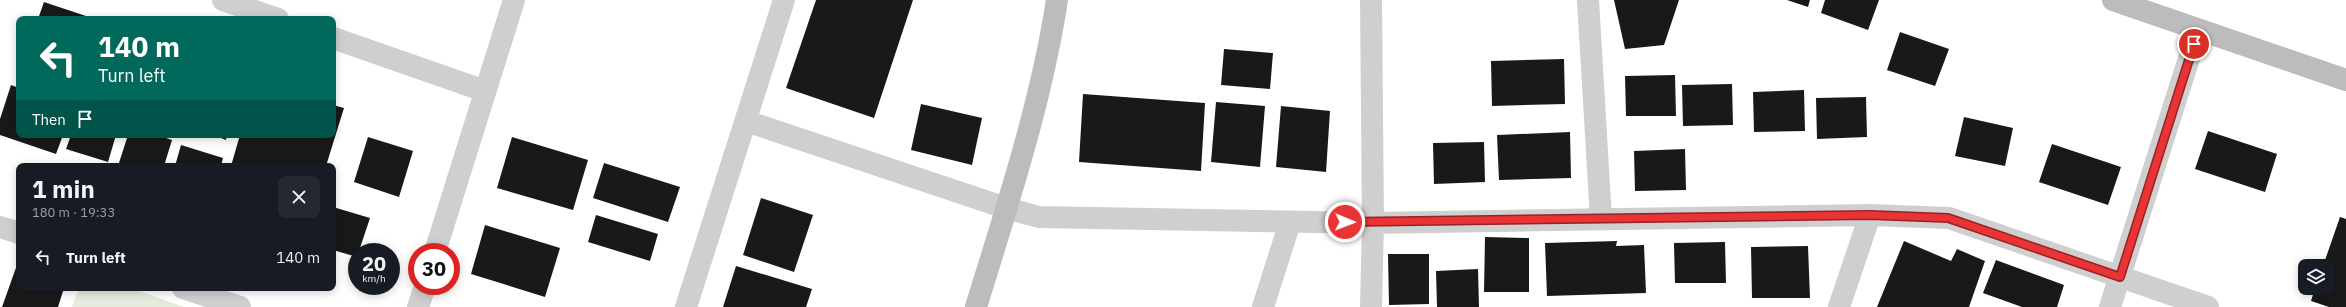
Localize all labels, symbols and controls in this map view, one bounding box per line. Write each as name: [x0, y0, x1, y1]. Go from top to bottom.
pin: [2177, 27, 2211, 61]
text: 140 m: [98, 28, 180, 65]
icon: left: [32, 32, 84, 84]
icon: arrive: [2183, 33, 2205, 55]
text: Turn left: [98, 64, 166, 87]
icon: arrive: [74, 108, 96, 130]
text: Then: [32, 110, 66, 129]
text: 1 min: [32, 173, 95, 205]
button: close: [278, 176, 320, 218]
position arrow: [1324, 201, 1366, 243]
text: 180 m · 19:33: [32, 204, 115, 221]
speed limit sign: 30: [408, 243, 460, 295]
icon: left: [32, 246, 54, 268]
text: Turn left: [66, 248, 126, 267]
text: 140 m: [276, 248, 320, 267]
text: 20: [362, 250, 386, 277]
map controls: [2298, 259, 2334, 295]
button: layers: [2298, 259, 2334, 295]
text: km/h: [362, 272, 386, 285]

